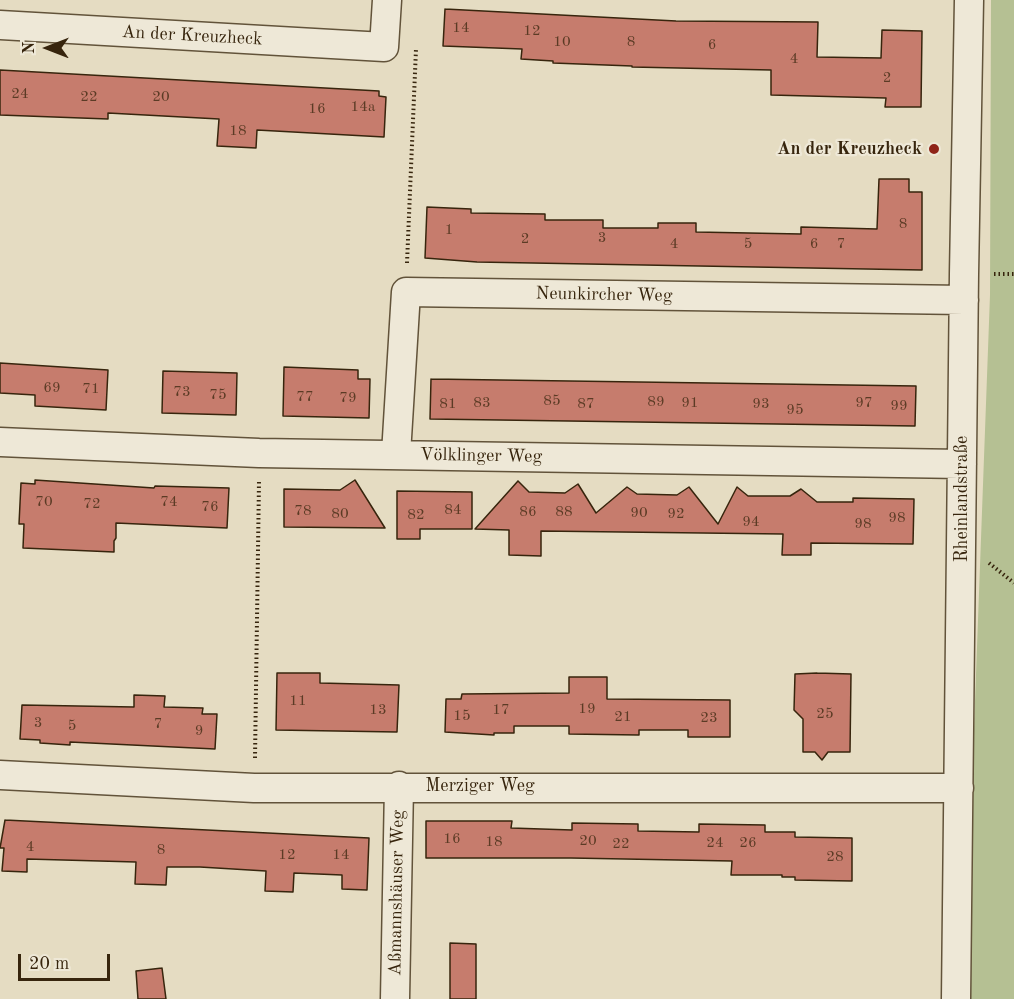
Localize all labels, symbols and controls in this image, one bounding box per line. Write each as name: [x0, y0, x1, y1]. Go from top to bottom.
north arrow: [18, 18, 78, 78]
house number: 14: [452, 19, 470, 37]
street label: An der Kreuzheck: [121, 22, 263, 50]
house number: 12: [523, 22, 541, 40]
house number: 10: [553, 33, 571, 51]
house number: 8: [627, 33, 635, 51]
house number: 6: [708, 36, 716, 54]
text: N: [22, 42, 38, 54]
house number: 4: [790, 50, 798, 68]
house number: 2: [883, 69, 891, 87]
house number: 24: [11, 85, 29, 103]
house number: 22: [80, 88, 98, 106]
house number: 20: [152, 88, 170, 106]
house number: 14a: [351, 98, 375, 116]
house number: 16: [308, 100, 326, 118]
house number: 18: [229, 122, 247, 140]
place label: An der Kreuzheck: [777, 138, 922, 160]
marker: An der Kreuzheck: [927, 142, 941, 156]
house number: 8: [899, 215, 907, 233]
house number: 1: [445, 221, 453, 239]
house number: 3: [598, 229, 606, 247]
house number: 2: [521, 230, 529, 248]
house number: 4: [670, 235, 678, 253]
house number: 5: [744, 235, 752, 253]
house number: 6: [810, 235, 818, 253]
house number: 7: [837, 235, 845, 253]
street label: Neunkircher Weg: [535, 283, 673, 307]
house number: 69: [43, 379, 61, 397]
house number: 71: [82, 380, 100, 398]
house number: 73: [173, 383, 191, 401]
house number: 75: [209, 386, 227, 404]
house number: 77: [296, 388, 314, 406]
house number: 79: [339, 389, 357, 407]
house number: 85: [543, 392, 561, 410]
house number: 89: [647, 393, 665, 411]
house number: 83: [473, 394, 491, 412]
house number: 91: [681, 394, 699, 412]
house number: 97: [855, 394, 873, 412]
house number: 81: [439, 395, 457, 413]
house number: 87: [577, 395, 595, 413]
house number: 93: [752, 395, 770, 413]
house number: 99: [890, 397, 908, 415]
house number: 95: [786, 401, 804, 419]
street label: Rheinlandstraße: [951, 436, 973, 562]
street label: Völklinger Weg: [420, 444, 542, 468]
house number: 70: [35, 493, 53, 511]
house number: 74: [160, 493, 178, 511]
house number: 72: [83, 495, 101, 513]
house number: 76: [201, 498, 219, 516]
house number: 84: [444, 501, 462, 519]
house number: 78: [294, 502, 312, 520]
house number: 86: [519, 503, 537, 521]
house number: 88: [555, 503, 573, 521]
house number: 90: [630, 504, 648, 522]
house number: 80: [331, 505, 349, 523]
house number: 92: [667, 505, 685, 523]
house number: 82: [407, 506, 425, 524]
house number: 98: [888, 509, 906, 527]
house number: 94: [742, 513, 760, 531]
house number: 98: [854, 515, 872, 533]
house number: 11: [289, 692, 307, 710]
house number: 19: [578, 700, 596, 718]
house number: 13: [369, 701, 387, 719]
house number: 17: [492, 701, 510, 719]
house number: 25: [816, 705, 834, 723]
house number: 15: [453, 707, 471, 725]
house number: 21: [614, 708, 632, 726]
house number: 23: [700, 709, 718, 727]
house number: 3: [34, 714, 42, 732]
house number: 7: [154, 715, 162, 733]
house number: 5: [68, 717, 76, 735]
house number: 9: [195, 722, 203, 740]
street label: Merziger Weg: [425, 775, 535, 797]
street label: Aßmannshäuser Weg: [385, 810, 409, 976]
house number: 16: [443, 830, 461, 848]
house number: 20: [579, 832, 597, 850]
house number: 18: [485, 833, 503, 851]
house number: 24: [706, 834, 724, 852]
house number: 26: [739, 834, 757, 852]
house number: 22: [612, 835, 630, 853]
house number: 4: [26, 838, 34, 856]
house number: 8: [157, 841, 165, 859]
house number: 12: [278, 846, 296, 864]
house number: 14: [332, 846, 350, 864]
house number: 28: [826, 848, 844, 866]
scale bar: [21, 942, 112, 980]
text: 20 m: [29, 955, 69, 973]

